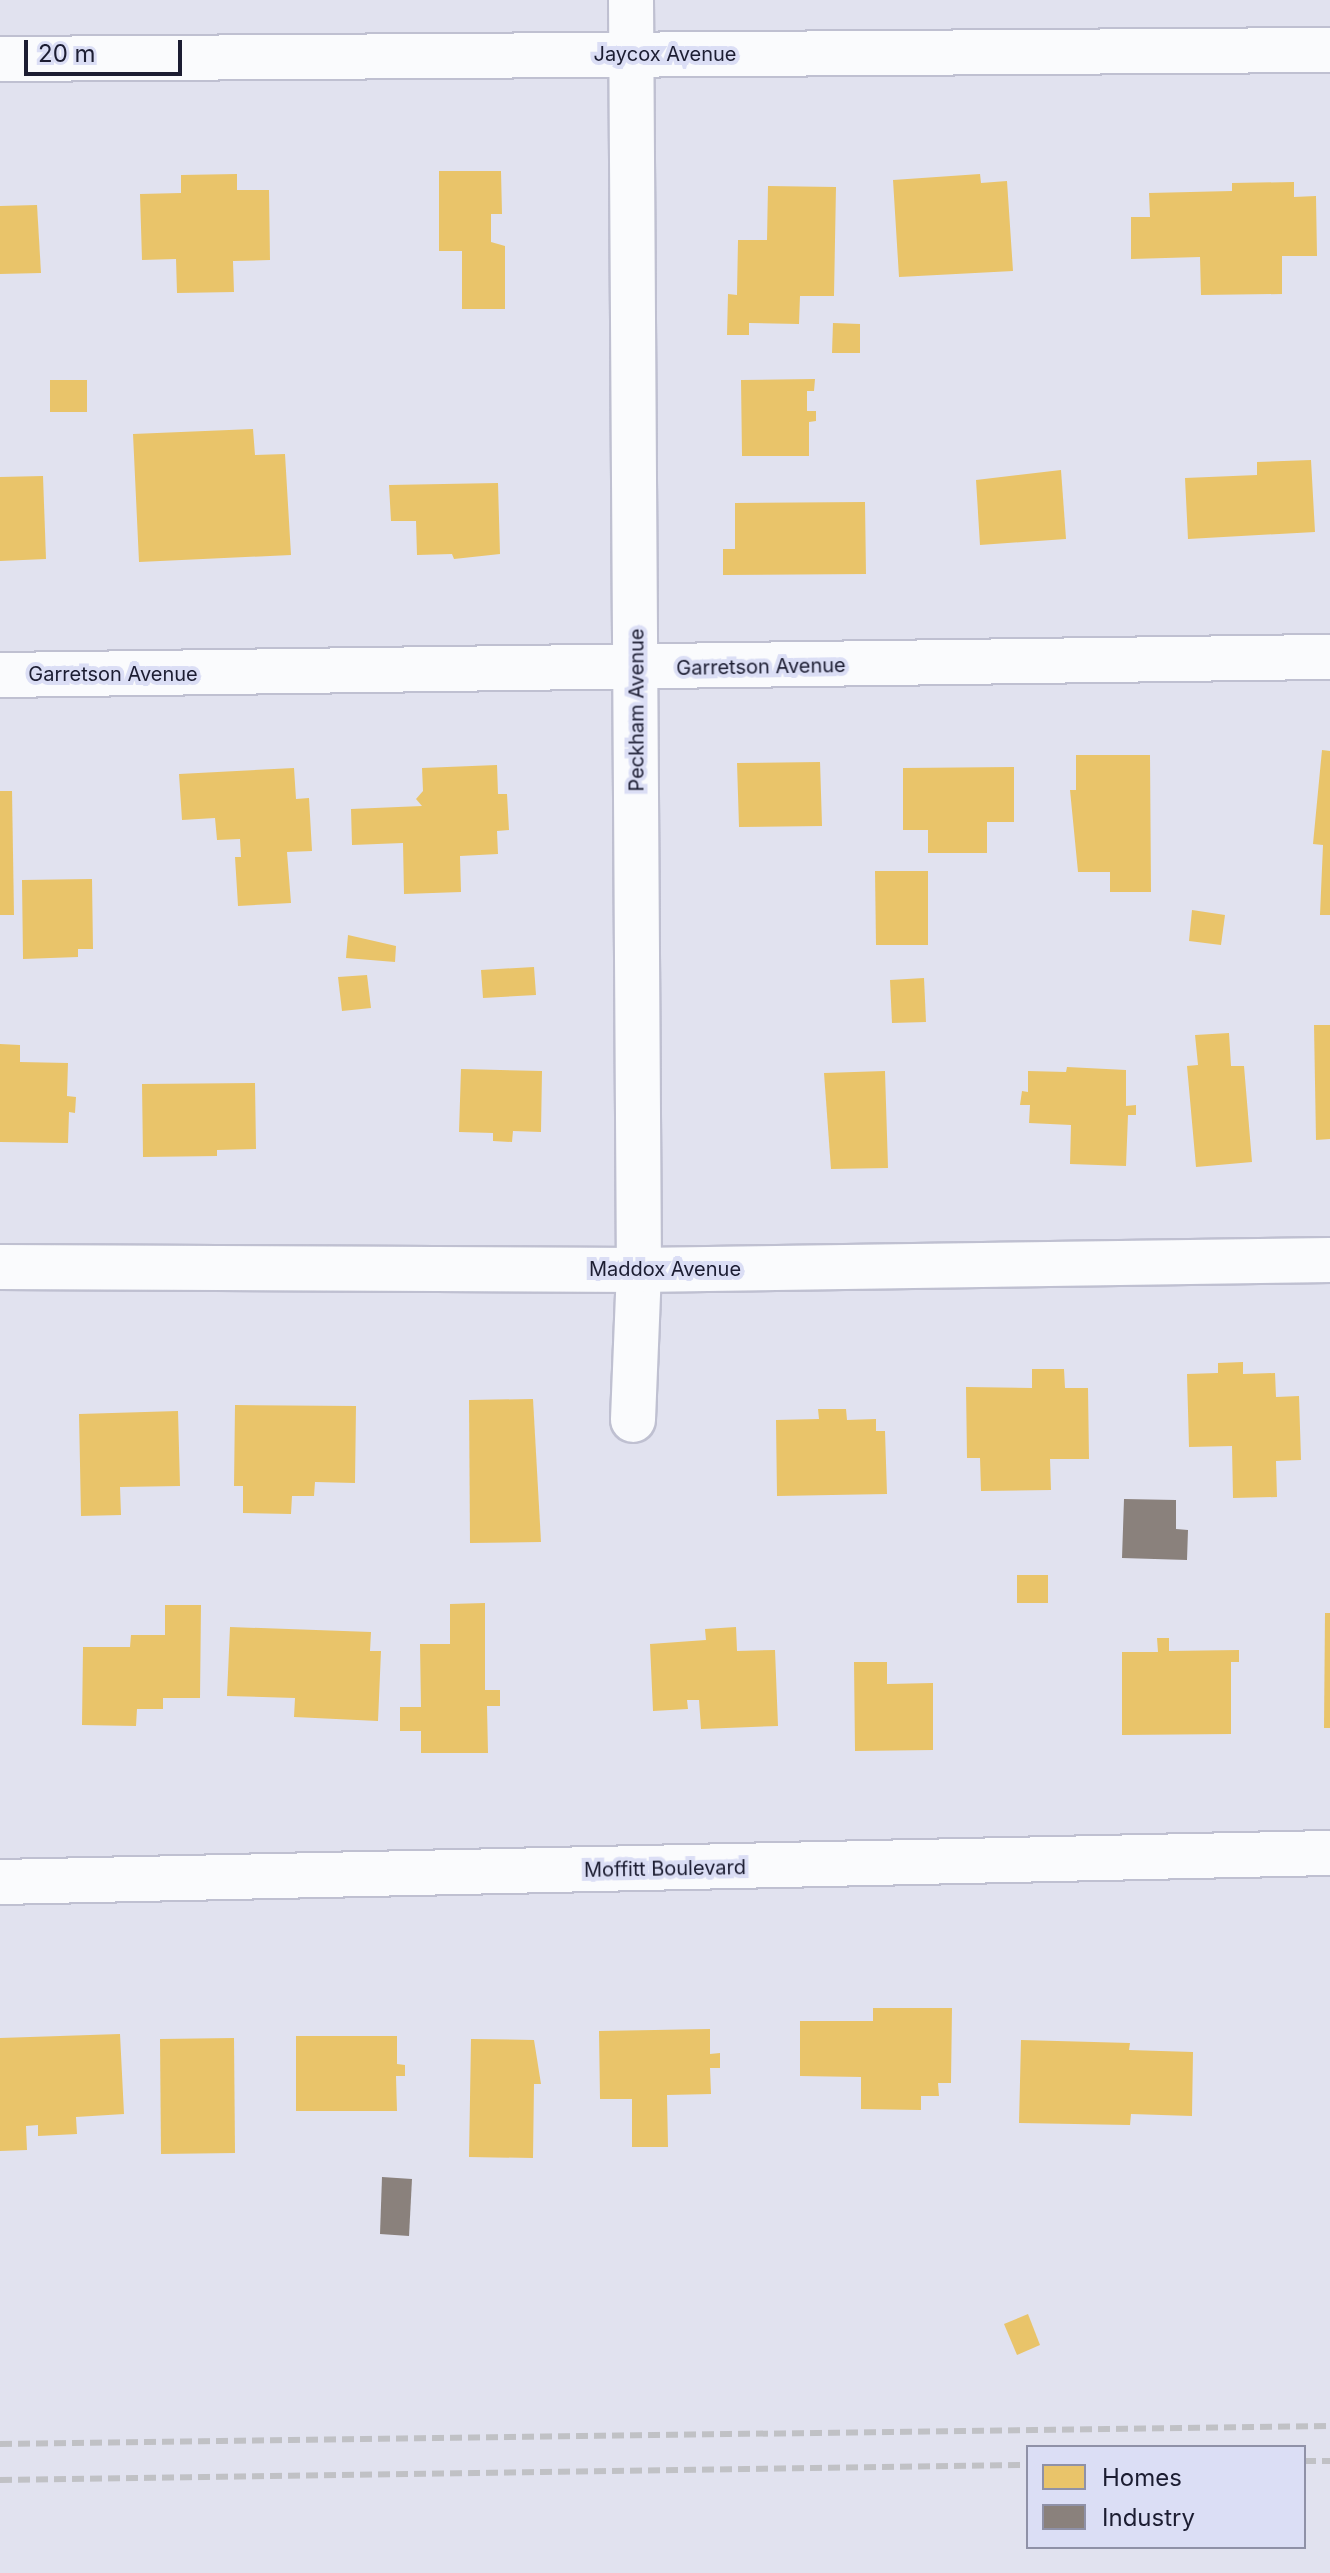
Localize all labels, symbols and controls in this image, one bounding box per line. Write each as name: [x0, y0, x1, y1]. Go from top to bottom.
scale bar: [28, 24, 186, 74]
text: 20 m: [38, 39, 96, 68]
street label: Jaycox Avenue: [594, 42, 736, 66]
street label: Peckham Avenue: [625, 628, 649, 792]
street label: Garretson Avenue: [676, 654, 846, 680]
street label: Garretson Avenue: [28, 662, 198, 686]
street label: Maddox Avenue: [589, 1257, 741, 1281]
street label: Moffitt Boulevard: [584, 1856, 746, 1882]
legend: [1026, 2445, 1306, 2549]
text: Homes: [1102, 2463, 1182, 2492]
text: Industry: [1102, 2503, 1195, 2532]

